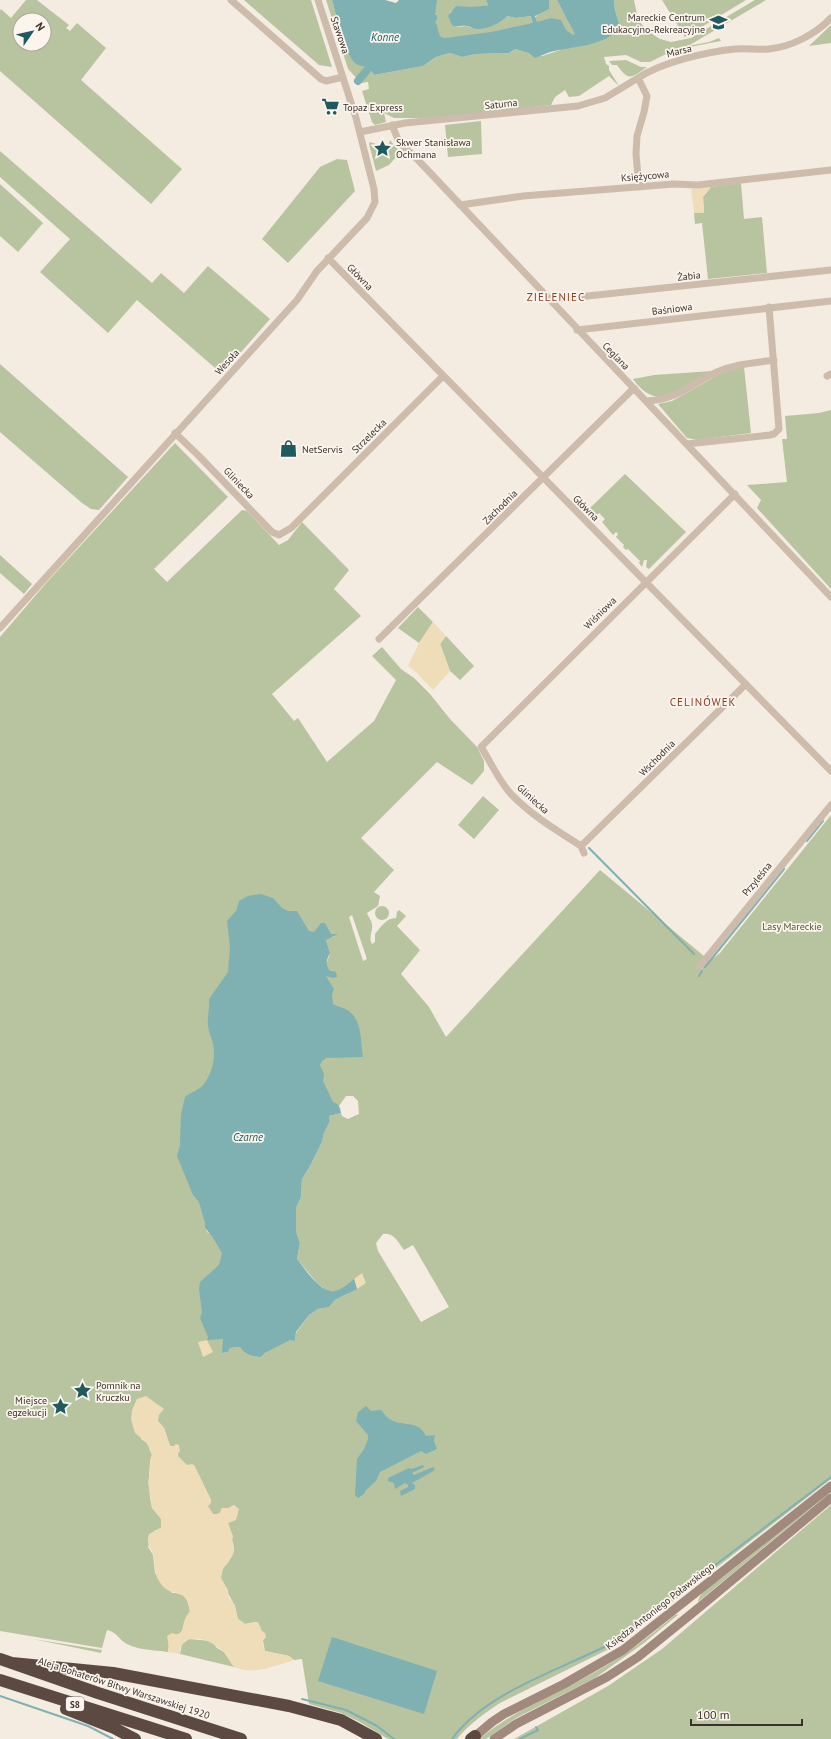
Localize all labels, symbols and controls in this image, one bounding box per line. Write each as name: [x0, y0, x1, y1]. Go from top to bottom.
place label: Mareckie Centrum Edukacyjno-Rekreacyjne: [602, 11, 705, 36]
north arrow: [12, 12, 52, 52]
school or university icon: Mareckie Centrum Edukacyjno-Rekreacyjne: [708, 13, 728, 33]
street label: Stawowa: [328, 15, 352, 55]
text: N: [32, 19, 48, 33]
water label: Konne: [371, 30, 399, 44]
street label: Marsa: [665, 42, 693, 60]
street label: Saturna: [484, 96, 518, 112]
supermarket icon: Topaz Express: [320, 97, 340, 117]
place label: Topaz Express: [343, 101, 403, 114]
place label: Skwer Stanisława Ochmana: [396, 136, 471, 161]
place icon: Skwer Stanisława Ochmana: [373, 138, 393, 158]
street label: Księżycowa: [620, 167, 670, 185]
street label: Główna: [344, 261, 376, 293]
street label: Żabia: [677, 268, 701, 284]
district label: ZIELENIEC: [527, 290, 585, 304]
street label: Baśniowa: [651, 300, 693, 318]
street label: Ceglana: [600, 339, 633, 373]
street label: Wesoła: [212, 346, 242, 378]
street label: Strzelecka: [349, 416, 389, 456]
shop icon: NetServis: [279, 439, 299, 459]
place label: NetServis: [302, 443, 343, 456]
street label: Gliniecka: [221, 464, 257, 502]
street label: Zachodnia: [480, 487, 520, 527]
street label: Główna: [570, 492, 602, 524]
street label: Wiśniowa: [581, 594, 619, 632]
district label: CELINÓWEK: [670, 695, 736, 709]
street label: Wschodnia: [636, 737, 678, 779]
street label: Gliniecka: [514, 781, 552, 817]
street label: Przyleśna: [739, 859, 775, 899]
park label: Lasy Mareckie: [762, 920, 822, 933]
water label: Czarne: [233, 1130, 263, 1144]
place label: Pomnik na Kruczku: [96, 1379, 140, 1404]
place icon: Pomnik na Kruczku: [73, 1381, 93, 1401]
place label: Miejsce egzekucji: [7, 1394, 47, 1419]
place icon: Miejsce egzekucji: [50, 1396, 70, 1416]
street label: Księdza Antoniego Poławskiego: [603, 1559, 717, 1653]
street label: Aleja Bohaterów Bitwy Warszawskiej 1920: [36, 1654, 212, 1722]
road number: S8: [66, 1697, 84, 1711]
scale bar: [691, 1701, 802, 1727]
text: 100 m: [697, 1707, 730, 1722]

